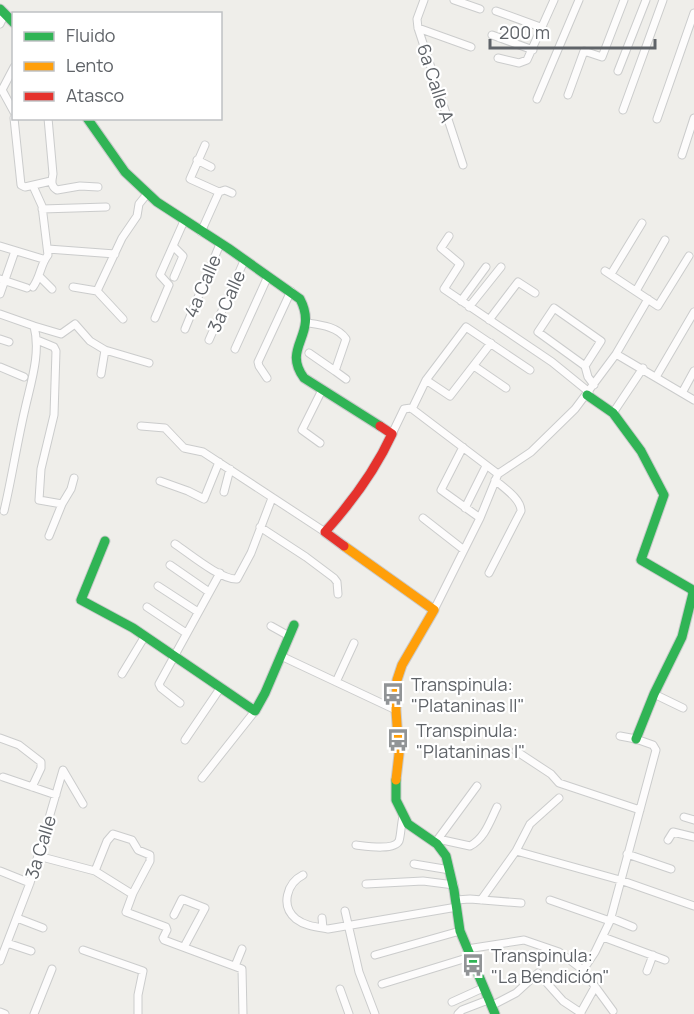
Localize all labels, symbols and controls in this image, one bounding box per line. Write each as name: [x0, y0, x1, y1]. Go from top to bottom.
legend: [12, 12, 222, 120]
scale bar: [490, 12, 655, 50]
text: 200 m: [499, 20, 550, 44]
text: Fluido: [66, 23, 115, 47]
street label: 6a Calle A: [412, 40, 460, 126]
text: Lento: [66, 53, 114, 77]
text: Atasco: [66, 83, 124, 107]
street label: 4a Calle: [178, 251, 226, 321]
street label: 3a Calle: [202, 266, 250, 336]
place label: Transpinula: "Plataninas II": [411, 672, 524, 717]
bus stop icon: Transpinula: "Plataninas II": [380, 681, 406, 707]
place label: Transpinula: "Plataninas I": [416, 718, 525, 763]
bus stop icon: Transpinula: "Plataninas I": [385, 727, 411, 753]
street label: 3a Calle: [19, 812, 61, 882]
place label: Transpinula: "La Bendición": [491, 943, 610, 988]
bus stop icon: Transpinula: "La Bendición": [460, 952, 486, 978]

